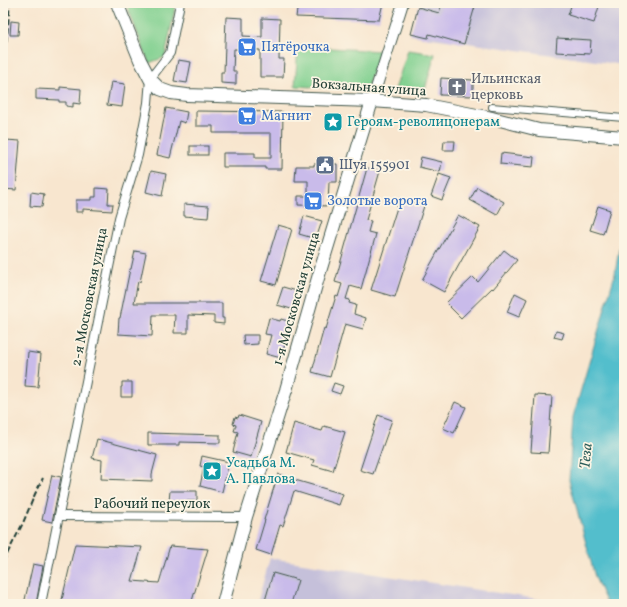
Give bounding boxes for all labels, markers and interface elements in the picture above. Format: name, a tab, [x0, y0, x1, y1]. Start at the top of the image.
supermarket icon: Пятёрочка	[236, 36, 258, 58]
place label: Пятёрочка	[261, 38, 330, 57]
place label: Ильинская церковь	[471, 70, 541, 105]
street label: Вокзальная улица	[311, 75, 427, 101]
church icon: Ильинская церковь	[446, 76, 468, 98]
supermarket icon: Магнит	[236, 105, 258, 127]
place label: Магнит	[261, 107, 311, 126]
place icon: Героям-револицонерам	[322, 111, 344, 133]
place label: Героям-револицонерам	[347, 113, 500, 132]
public building icon: Шуя 155901	[314, 154, 336, 176]
place label: Шуя 155901	[339, 156, 410, 175]
supermarket icon: Золотые ворота	[302, 190, 324, 212]
place label: Золотые ворота	[327, 192, 428, 211]
street label: 2-я Московская улица	[67, 226, 113, 368]
street label: 1-я Московская улица	[269, 230, 325, 368]
water label: Теза	[575, 442, 599, 470]
place label: Усадьба М. А. Павлова	[226, 454, 296, 489]
place icon: Усадьба М. А. Павлова	[201, 460, 223, 482]
street label: Рабочий переулок	[94, 495, 211, 514]

